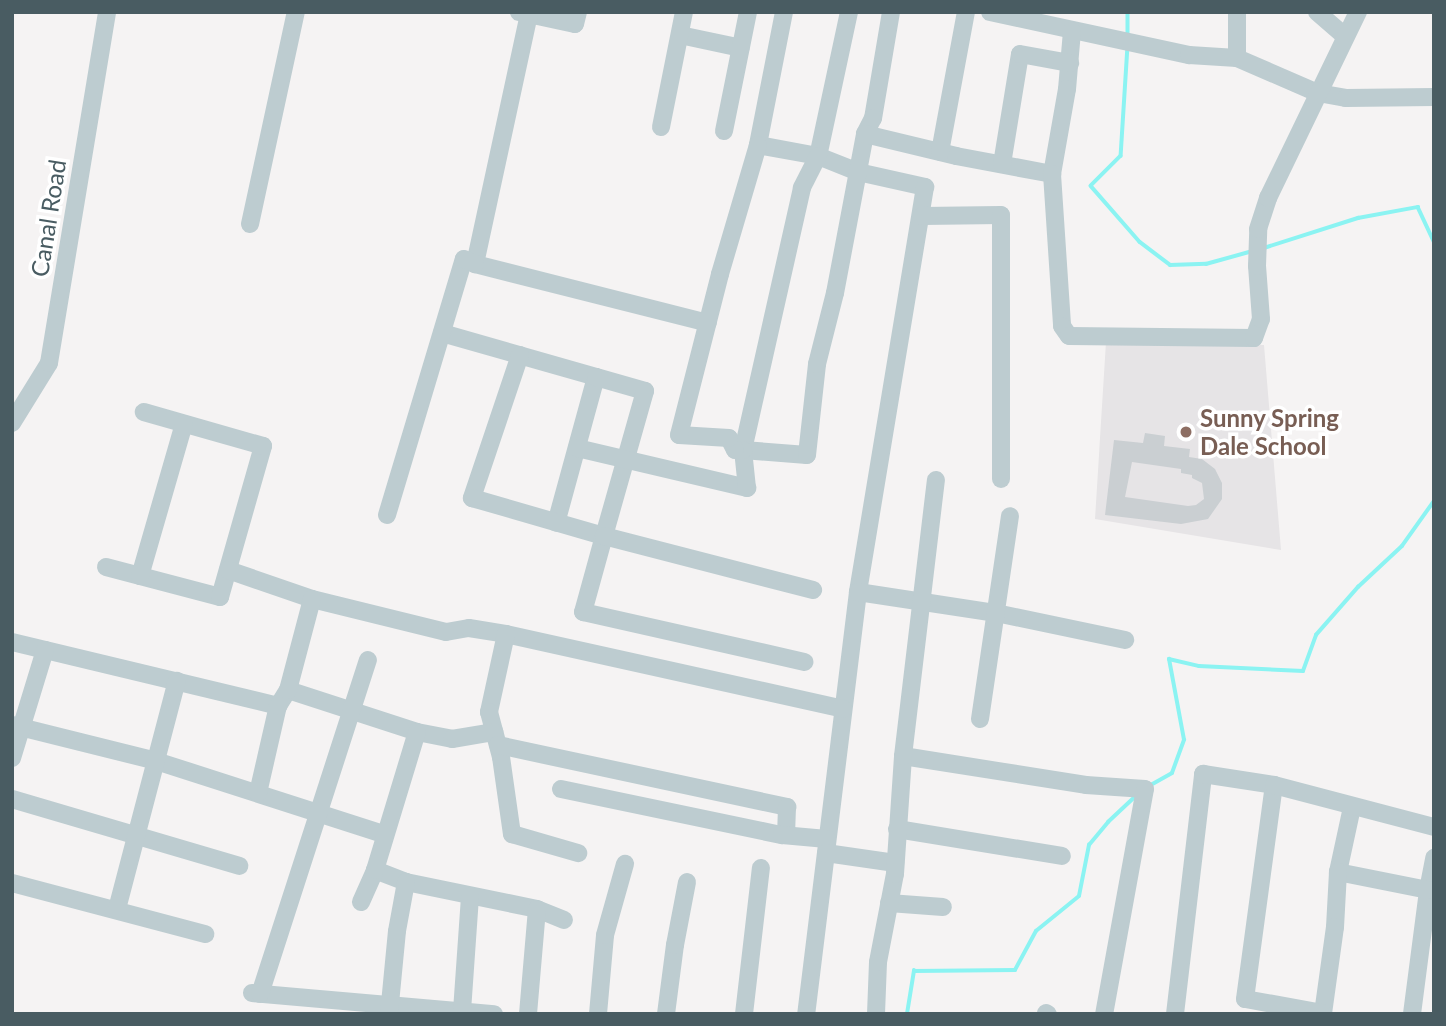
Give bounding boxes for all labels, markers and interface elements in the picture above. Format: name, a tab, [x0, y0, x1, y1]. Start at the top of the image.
street label: Canal Road	[25, 157, 71, 279]
place label: Sunny Spring Dale School	[1200, 404, 1340, 460]
marker: Sunny Spring Dale School	[1178, 424, 1194, 440]

